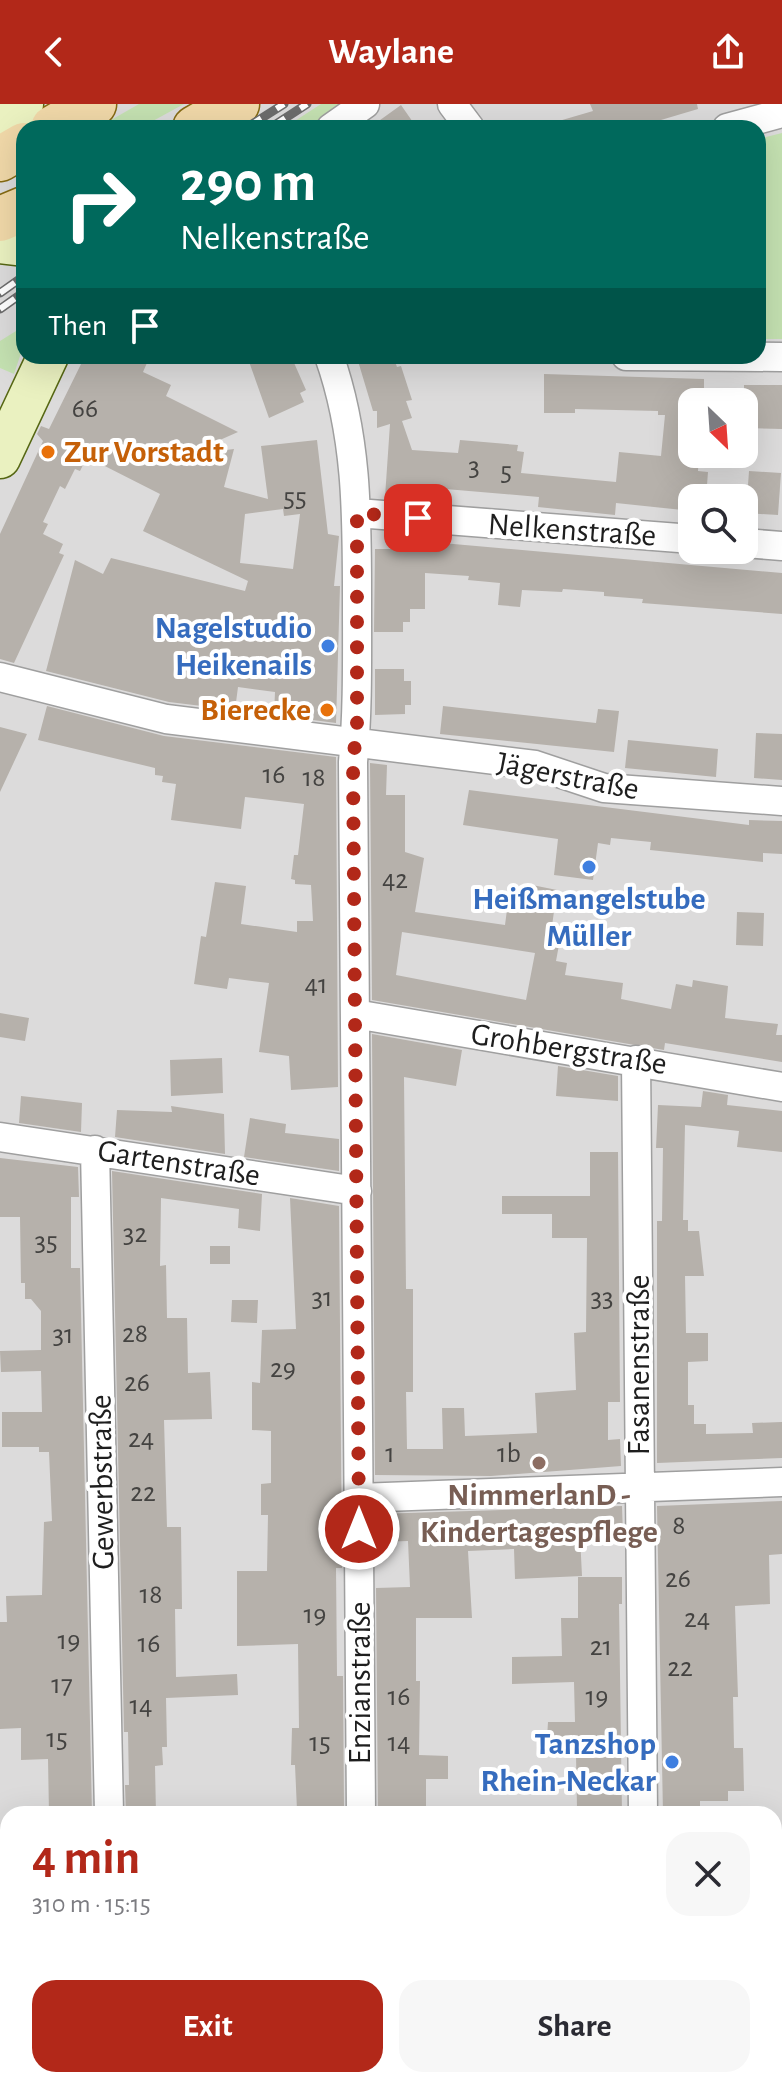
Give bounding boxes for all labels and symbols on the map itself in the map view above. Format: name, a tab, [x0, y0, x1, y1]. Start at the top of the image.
north arrow	[678, 388, 758, 468]
house number: 66	[72, 395, 98, 423]
place label: Zur Vorstadt	[64, 436, 224, 468]
marker: Zur Vorstadt	[39, 443, 57, 461]
house number: 3	[468, 453, 480, 481]
house number: 5	[500, 458, 512, 486]
house number: 55	[283, 484, 307, 512]
pin	[384, 484, 452, 552]
street label: Nelkenstraße	[487, 508, 657, 552]
place label: Nagelstudio Heikenails	[155, 612, 312, 681]
marker: Nagelstudio Heikenails	[319, 637, 337, 655]
place label: Bierecke	[200, 694, 311, 726]
marker: Bierecke	[318, 701, 336, 719]
street label: Jägerstraße	[494, 747, 642, 805]
house number: 16	[263, 761, 285, 789]
house number: 18	[303, 764, 325, 792]
marker: Heißmangelstube Müller	[580, 858, 598, 876]
house number: 42	[382, 866, 408, 894]
place label: Heißmangelstube Müller	[472, 883, 706, 952]
house number: 41	[304, 971, 328, 999]
street label: Grohbergstraße	[469, 1018, 669, 1080]
street label: Gartenstraße	[95, 1134, 263, 1192]
house number: 32	[123, 1220, 147, 1248]
house number: 35	[34, 1228, 58, 1256]
street label: Fasanenstraße	[623, 1274, 655, 1456]
house number: 31	[311, 1284, 333, 1312]
house number: 33	[590, 1284, 614, 1312]
house number: 28	[122, 1320, 148, 1348]
house number: 31	[52, 1321, 74, 1349]
house number: 29	[270, 1355, 296, 1383]
house number: 26	[124, 1369, 150, 1397]
street label: Gewerbstraße	[84, 1394, 120, 1570]
house number: 24	[128, 1425, 154, 1453]
house number: 1	[385, 1440, 395, 1468]
house number: 1b	[497, 1440, 521, 1468]
marker: NimmerlanD - Kindertagespflege	[530, 1454, 548, 1472]
house number: 22	[130, 1479, 156, 1507]
place label: NimmerlanD - Kindertagespflege	[420, 1479, 658, 1548]
position arrow	[317, 1487, 401, 1571]
house number: 8	[672, 1512, 686, 1540]
house number: 26	[665, 1565, 691, 1593]
house number: 18	[140, 1581, 162, 1609]
house number: 19	[304, 1601, 326, 1629]
street label: Enzianstraße	[344, 1602, 376, 1764]
house number: 24	[684, 1605, 710, 1633]
house number: 19	[58, 1627, 80, 1655]
house number: 16	[138, 1630, 160, 1658]
house number: 21	[590, 1633, 612, 1661]
house number: 22	[667, 1654, 693, 1682]
house number: 17	[51, 1671, 73, 1699]
house number: 16	[388, 1683, 410, 1711]
house number: 19	[586, 1683, 608, 1711]
house number: 14	[129, 1692, 153, 1720]
house number: 15	[46, 1725, 68, 1753]
place label: Tanzshop Rhein-Neckar	[481, 1728, 656, 1797]
house number: 15	[309, 1729, 331, 1757]
house number: 14	[387, 1729, 411, 1757]
marker: Tanzshop Rhein-Neckar	[663, 1753, 681, 1771]

